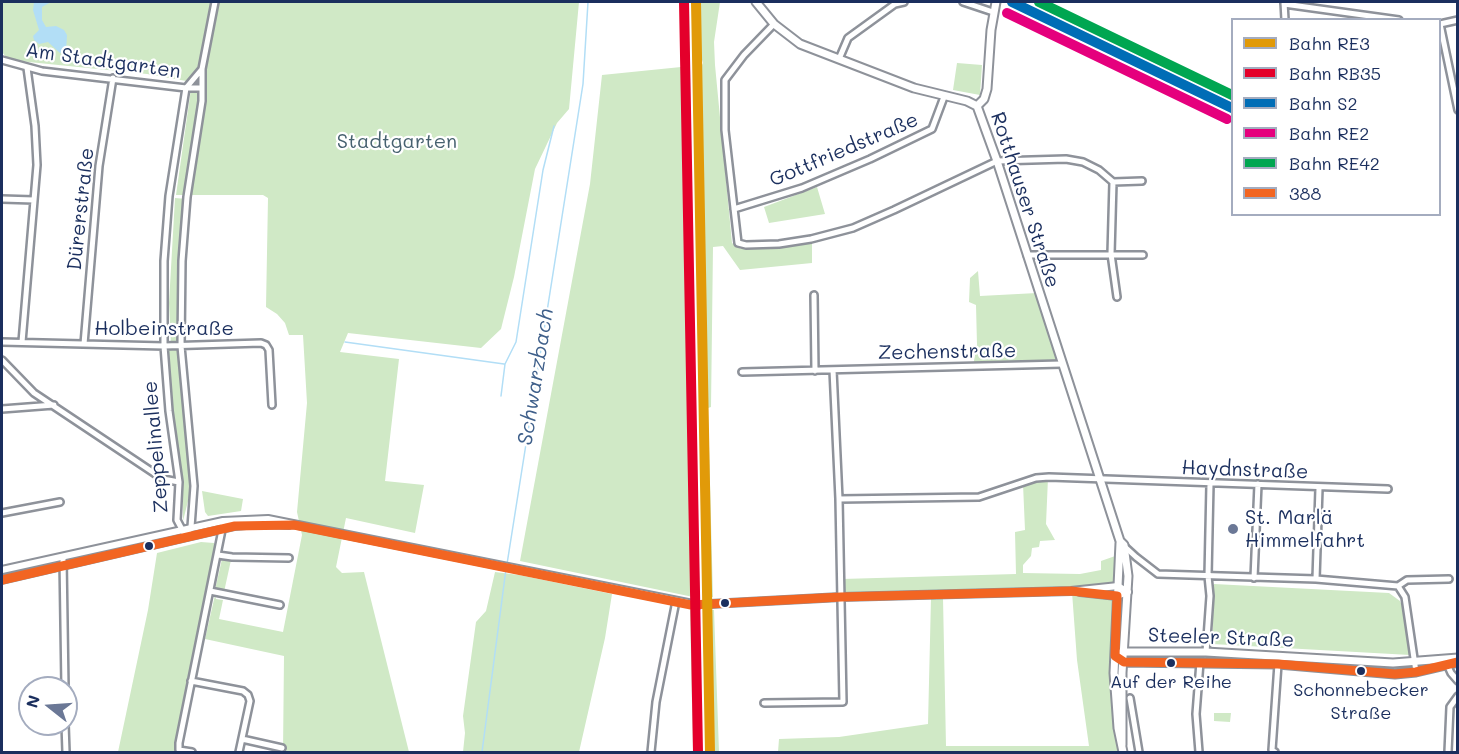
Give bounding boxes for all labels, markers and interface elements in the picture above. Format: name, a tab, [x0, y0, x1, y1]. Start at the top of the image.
legend	[1231, 18, 1441, 216]
text: Bahn RE3	[1289, 31, 1370, 55]
street label: Am Stadtgarten	[24, 38, 182, 84]
text: Bahn RB35	[1289, 61, 1381, 85]
text: Bahn S2	[1289, 91, 1357, 115]
street label: Gottfriedstraße	[766, 108, 922, 192]
street label: Rotthauser Straße	[985, 109, 1065, 291]
text: Bahn RE2	[1289, 121, 1369, 145]
park label: Stadtgarten	[337, 130, 457, 154]
street label: Dürerstraße	[63, 146, 99, 272]
text: Bahn RE42	[1289, 151, 1380, 175]
text: 388	[1289, 181, 1321, 205]
water label: Schwarzbach	[513, 307, 559, 447]
street label: Holbeinstraße	[94, 317, 234, 341]
street label: Zechenstraße	[878, 339, 1016, 365]
street label: Zeppelinallee	[138, 380, 174, 514]
street label: Haydnstraße	[1181, 456, 1309, 484]
place label: St. Marlä Himmelfahrt	[1245, 506, 1365, 553]
marker: St. Marlä Himmelfahrt	[1226, 522, 1240, 536]
unlabelled marker	[143, 540, 155, 552]
unlabelled marker	[719, 597, 731, 609]
street label: Steeler Straße	[1147, 623, 1295, 653]
marker: Auf der Reihe	[1165, 657, 1177, 669]
marker: Schonnebecker Straße	[1355, 665, 1367, 677]
place label: Auf der Reihe	[1110, 671, 1232, 693]
north arrow	[18, 676, 78, 736]
place label: Schonnebecker Straße	[1293, 679, 1429, 722]
text: N	[20, 692, 44, 710]

